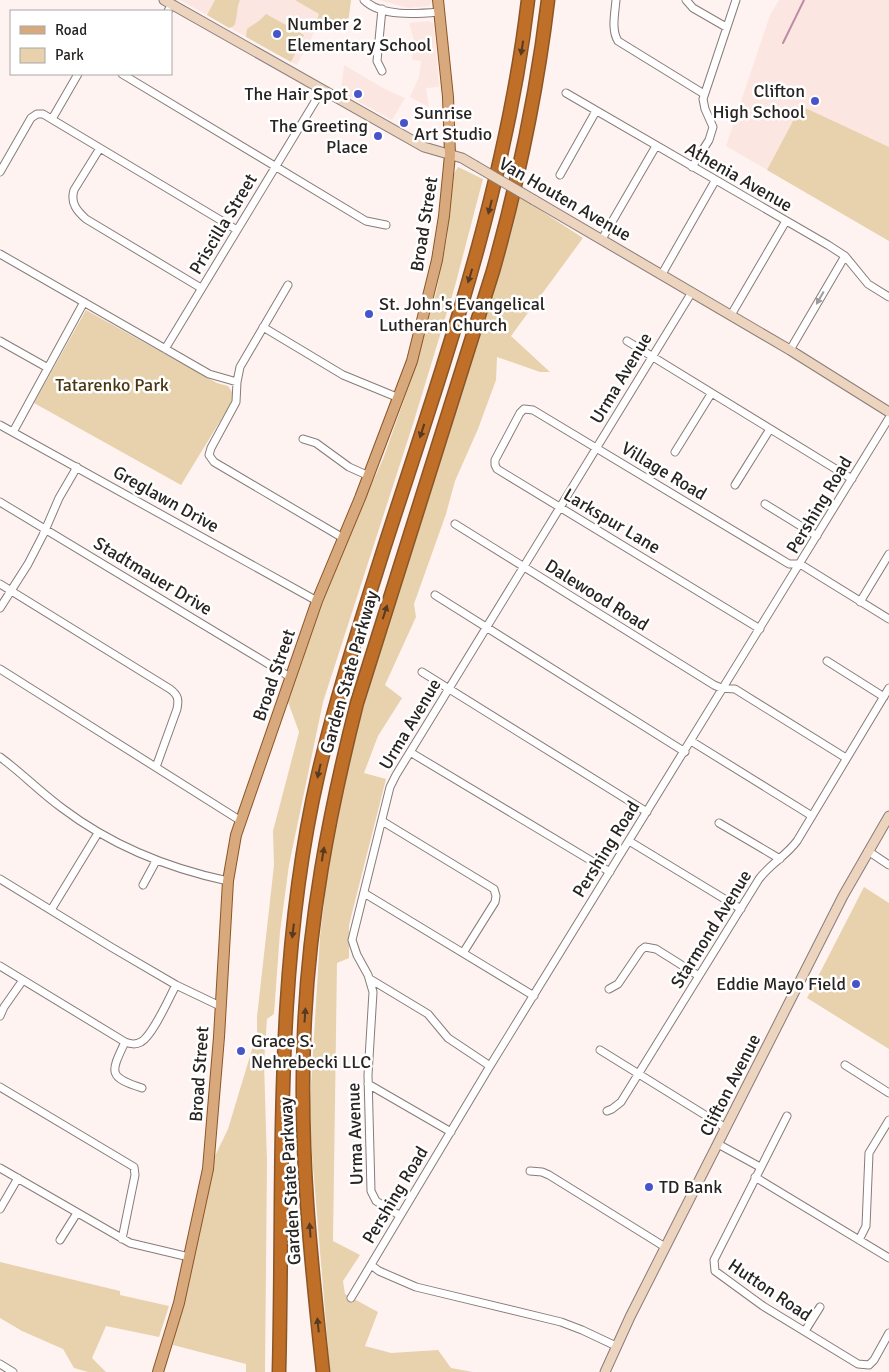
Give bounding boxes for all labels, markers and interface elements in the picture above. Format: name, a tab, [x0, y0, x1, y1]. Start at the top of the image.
legend	[10, 10, 172, 75]
place label: Number 2 Elementary School	[287, 13, 432, 56]
text: Road	[55, 21, 87, 39]
marker: Number 2 Elementary School	[271, 28, 283, 40]
one-way arrow	[517, 41, 525, 57]
text: Park	[55, 46, 84, 64]
place label: Clifton High School	[712, 80, 805, 123]
place label: The Hair Spot	[245, 83, 348, 105]
marker: The Hair Spot	[352, 88, 364, 100]
marker: Clifton High School	[809, 95, 821, 107]
place label: Sunrise Art Studio	[414, 102, 492, 145]
place label: The Greeting Place	[270, 115, 368, 158]
marker: Sunrise Art Studio	[398, 117, 410, 129]
marker: The Greeting Place	[372, 130, 384, 142]
street label: Athenia Avenue	[682, 138, 796, 216]
street label: Van Houten Avenue	[495, 152, 635, 246]
street label: Priscilla Street	[184, 170, 262, 278]
street label: Broad Street	[406, 175, 442, 273]
one-way arrow	[485, 199, 493, 214]
one-way arrow	[466, 269, 474, 284]
one-way arrow	[816, 291, 825, 305]
place label: St. John's Evangelical Lutheran Church	[379, 293, 545, 336]
marker: St. John's Evangelical Lutheran Church	[363, 308, 375, 320]
street label: Urma Avenue	[585, 328, 657, 428]
park label: Tatarenko Park	[55, 374, 169, 396]
one-way arrow	[418, 424, 425, 439]
street label: Village Road	[617, 437, 711, 505]
street label: Pershing Road	[781, 452, 857, 558]
street label: Greglawn Drive	[109, 461, 223, 537]
street label: Larkspur Lane	[560, 483, 664, 559]
street label: Stadtmauer Drive	[90, 532, 216, 620]
street label: Dalewood Road	[541, 554, 653, 636]
street label: Garden State Parkway	[315, 587, 383, 756]
one-way arrow	[381, 604, 389, 619]
street label: Broad Street	[248, 626, 300, 724]
street label: Urma Avenue	[374, 674, 446, 774]
one-way arrow	[315, 763, 323, 778]
street label: Pershing Road	[568, 797, 644, 901]
one-way arrow	[320, 845, 328, 861]
street label: Starmond Avenue	[666, 866, 756, 992]
one-way arrow	[289, 924, 297, 940]
place label: Eddie Mayo Field	[716, 973, 846, 995]
marker: Eddie Mayo Field	[850, 978, 862, 990]
one-way arrow	[302, 1007, 310, 1023]
street label: Broad Street	[185, 1025, 213, 1123]
place label: Grace S. Nehrebecki LLC	[251, 1030, 371, 1073]
street label: Clifton Avenue	[695, 1030, 765, 1140]
marker: Grace S. Nehrebecki LLC	[235, 1045, 247, 1057]
street label: Urma Avenue	[342, 1082, 368, 1186]
street label: Garden State Parkway	[275, 1096, 305, 1266]
street label: Pershing Road	[357, 1142, 433, 1248]
place label: TD Bank	[659, 1176, 722, 1198]
marker: TD Bank	[643, 1181, 655, 1193]
one-way arrow	[305, 1222, 313, 1238]
street label: Hutton Road	[724, 1254, 816, 1326]
one-way arrow	[314, 1317, 322, 1333]

